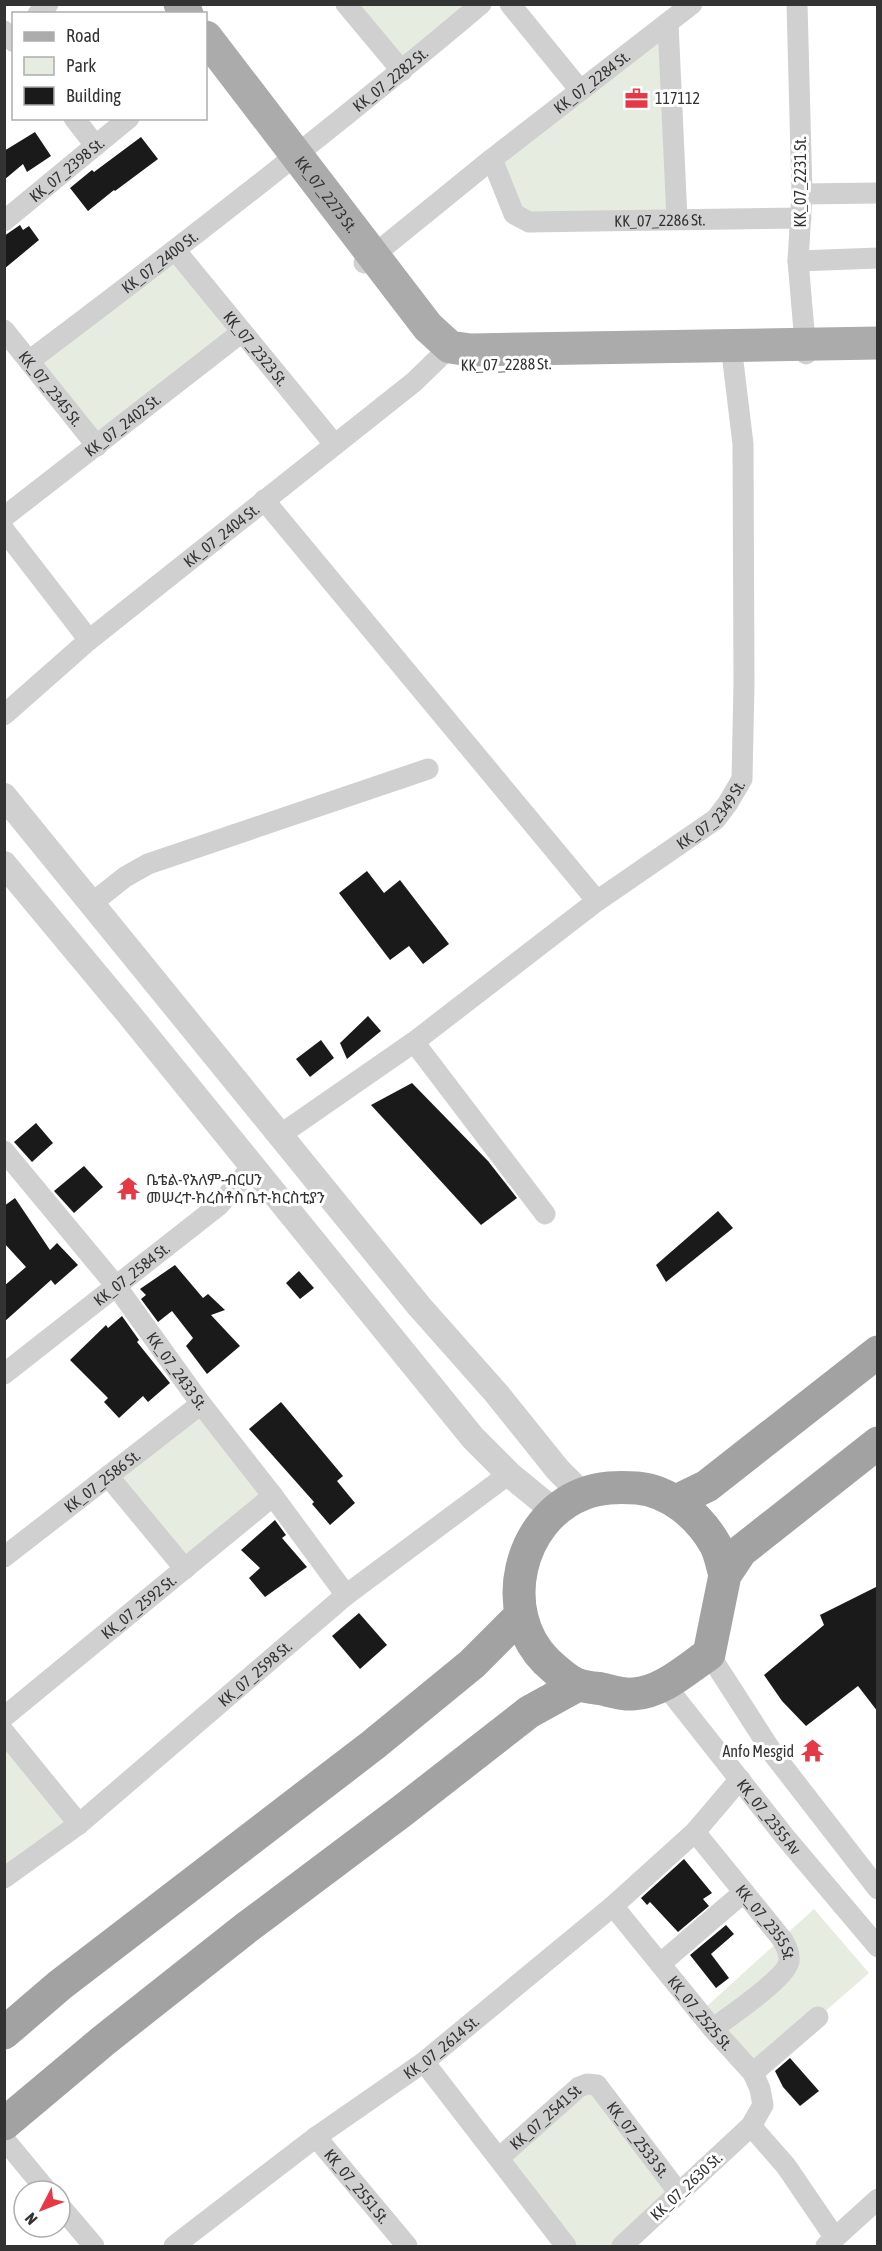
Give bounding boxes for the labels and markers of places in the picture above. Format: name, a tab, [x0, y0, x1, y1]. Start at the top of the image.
office icon: 117112	[624, 85, 650, 111]
place label: 117112	[655, 89, 700, 107]
place label: ቤቴል-የአለም-ብርሀን መሠረተ-ክረስቶስ ቤተ-ክርስቲያን	[146, 1170, 325, 1206]
temple icon: ቤቴል-የአለም-ብርሀን መሠረተ-ክረስቶስ ቤተ-ክርስቲያን	[115, 1175, 141, 1201]
temple icon: Anfo Mesgid	[799, 1738, 825, 1764]
place label: Anfo Mesgid	[722, 1742, 794, 1761]

